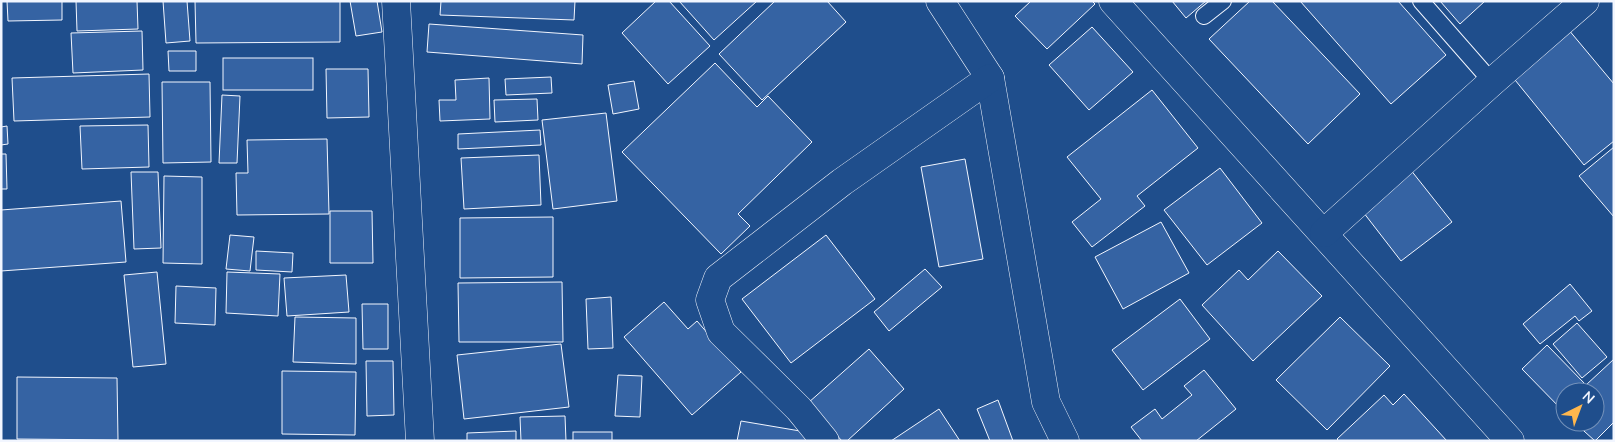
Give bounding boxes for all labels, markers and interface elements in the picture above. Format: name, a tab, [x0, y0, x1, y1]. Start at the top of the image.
north arrow	[1555, 382, 1605, 432]
text: N	[1578, 387, 1599, 408]

